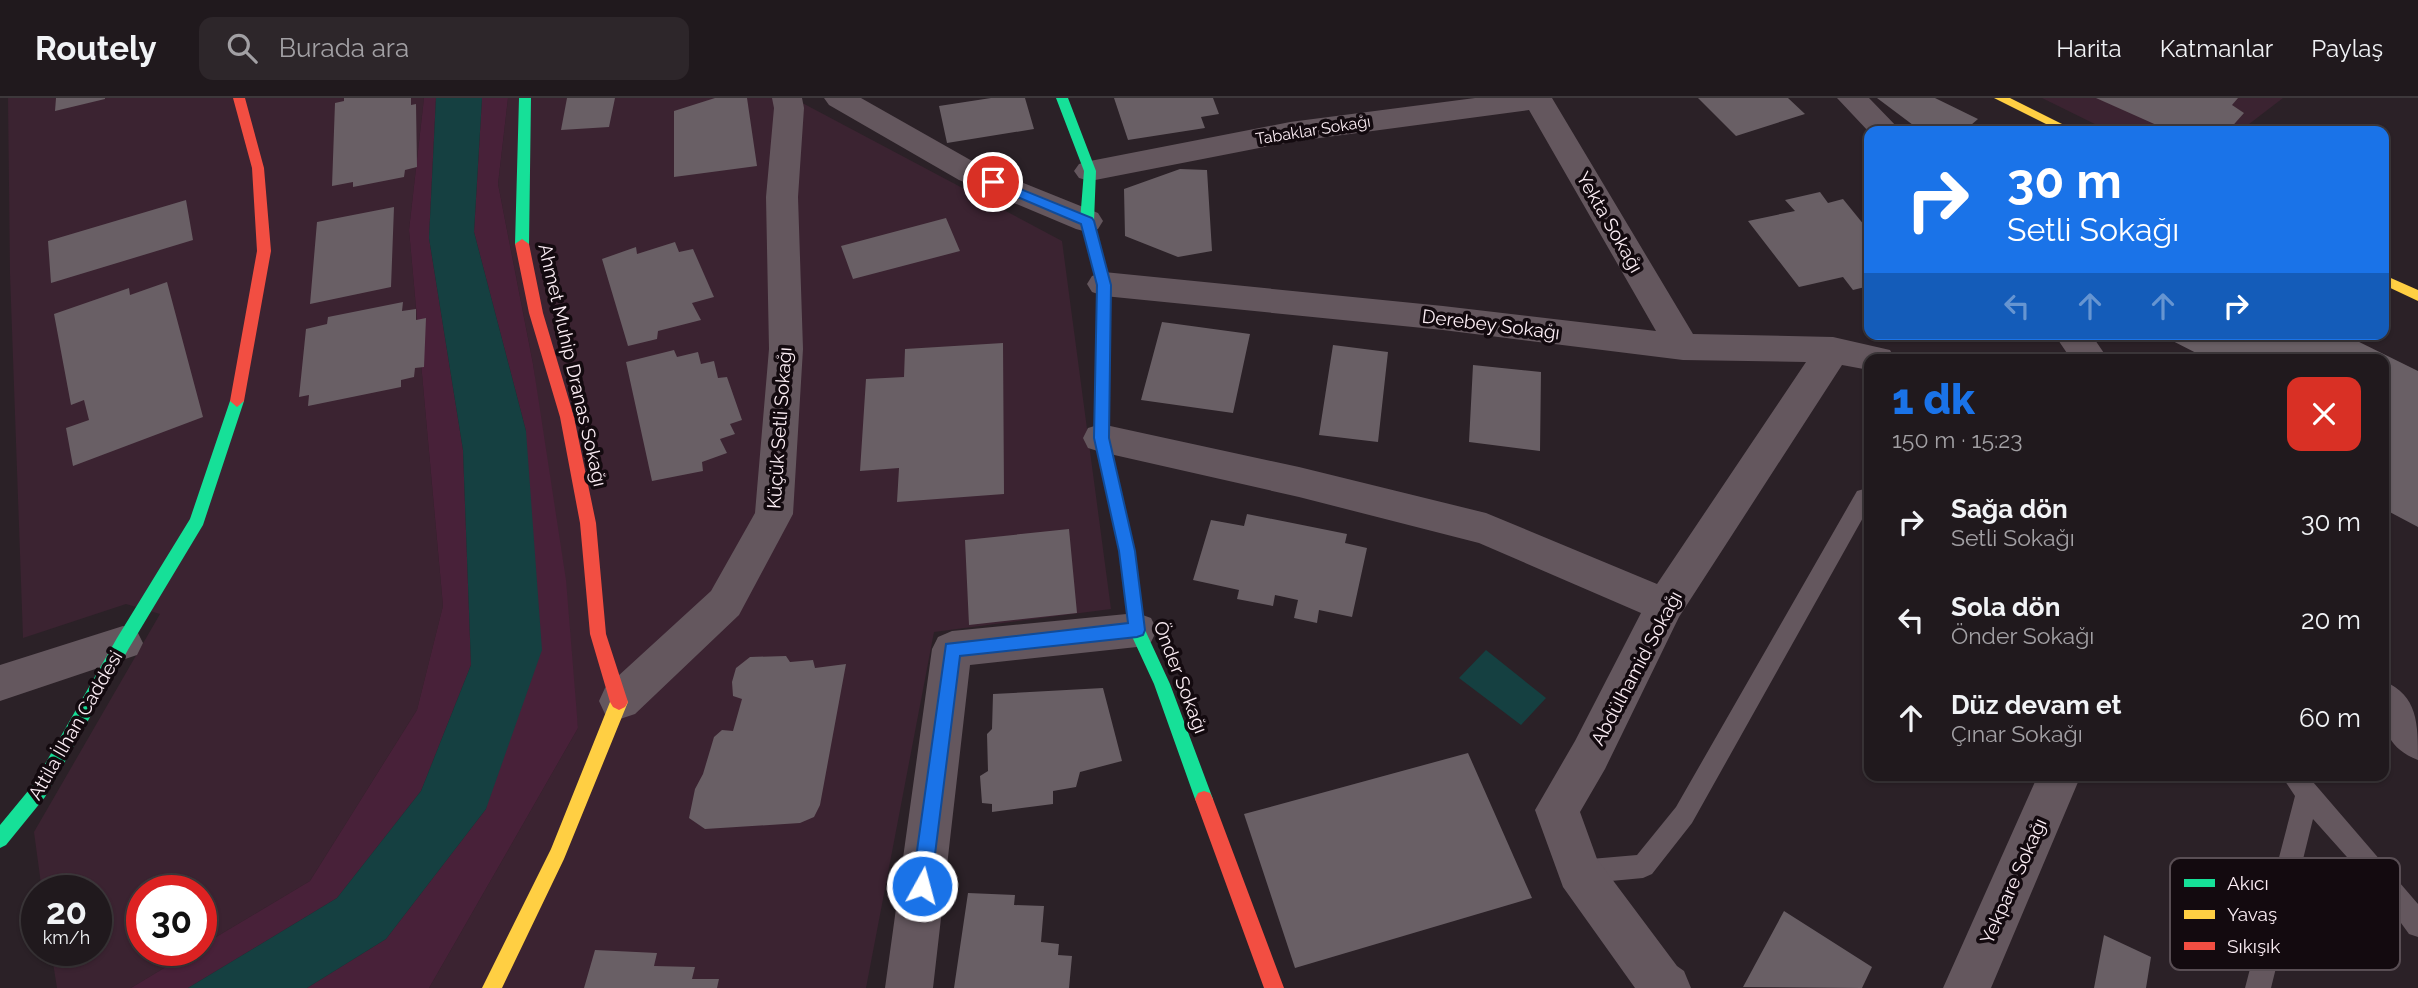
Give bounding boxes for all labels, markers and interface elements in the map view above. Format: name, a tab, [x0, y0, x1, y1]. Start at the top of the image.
search box	[199, 17, 689, 80]
text: Routely	[35, 29, 157, 68]
icon: search	[223, 29, 261, 67]
text: Burada ara	[279, 33, 409, 63]
text: Harita	[2056, 34, 2122, 63]
text: Katmanlar	[2160, 34, 2273, 63]
text: Paylaş	[2311, 34, 2383, 63]
street label: Tabaklar Sokağı	[1254, 112, 1372, 148]
pin	[963, 152, 1023, 212]
text: 30 m	[2007, 152, 2122, 209]
icon: right	[1892, 154, 1983, 245]
icon: arrive	[974, 163, 1012, 201]
street label: Yekta Sokağı	[1572, 168, 1648, 276]
text: Setli Sokağı	[2007, 211, 2179, 248]
street label: Ahmet Muhip Dranas Sokağı	[534, 241, 612, 489]
icon: left	[1998, 287, 2036, 325]
icon: ahead	[2071, 287, 2109, 325]
icon: ahead	[2144, 287, 2182, 325]
icon: right	[2217, 287, 2255, 325]
street label: Derebey Sokağı	[1421, 305, 1561, 343]
street label: Küçük Setli Sokağı	[762, 346, 796, 510]
text: 1 dk	[1892, 375, 1975, 424]
button: close	[2287, 377, 2361, 451]
text: 150 m · 15:23	[1892, 426, 2023, 453]
text: Sağa dön	[1951, 494, 2068, 524]
icon: right	[1892, 503, 1930, 541]
text: 30 m	[2301, 507, 2361, 537]
text: Setli Sokağı	[1951, 524, 2075, 551]
street label: Abdülhamid Sokağı	[1586, 587, 1686, 749]
text: Sola dön	[1951, 592, 2060, 622]
icon: left	[1892, 601, 1930, 639]
text: 20 m	[2301, 605, 2361, 635]
street label: Önder Sokağı	[1150, 618, 1212, 736]
text: Önder Sokağı	[1951, 622, 2094, 649]
street label: Attila İlhan Caddesi	[23, 647, 127, 803]
text: Düz devam et	[1951, 690, 2121, 720]
icon: ahead	[1892, 699, 1930, 737]
text: 60 m	[2299, 703, 2361, 733]
text: Çınar Sokağı	[1951, 720, 2083, 747]
street label: Yekpare Sokağı	[1975, 815, 2051, 947]
position arrow	[885, 849, 959, 923]
legend	[2170, 858, 2400, 970]
text: Akıcı	[2227, 872, 2269, 894]
speed limit sign: 30	[126, 875, 217, 966]
text: 20	[46, 891, 87, 932]
text: Yavaş	[2227, 903, 2277, 925]
text: km/h	[43, 927, 90, 948]
text: Sıkışık	[2227, 935, 2280, 957]

